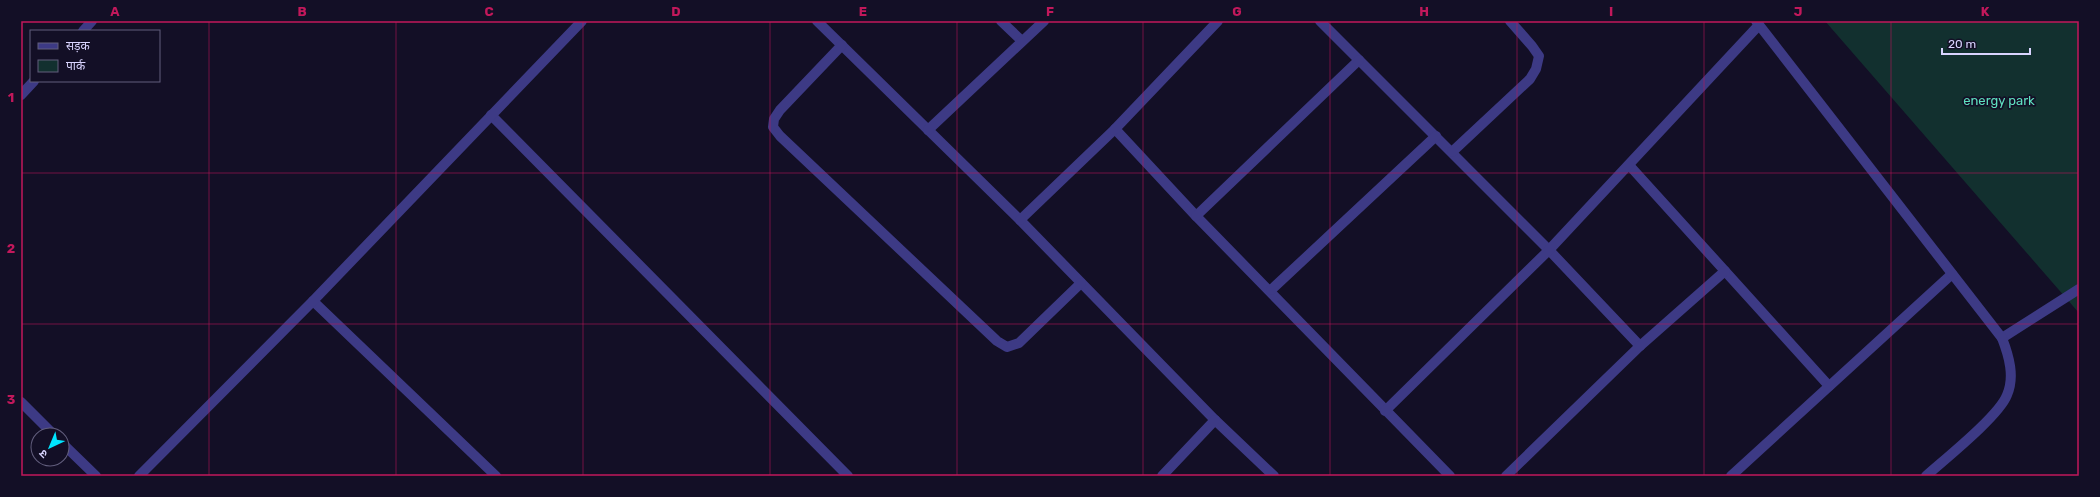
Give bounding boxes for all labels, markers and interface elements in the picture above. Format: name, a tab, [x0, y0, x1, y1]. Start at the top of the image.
text: A	[110, 4, 120, 19]
text: B	[297, 4, 307, 19]
text: C	[484, 4, 494, 19]
text: D	[671, 4, 681, 19]
text: E	[859, 4, 867, 19]
text: F	[1046, 4, 1054, 19]
text: G	[1232, 4, 1242, 19]
text: H	[1419, 4, 1429, 19]
text: I	[1609, 4, 1613, 19]
text: J	[1794, 4, 1802, 19]
text: K	[1981, 4, 1990, 19]
legend	[30, 30, 160, 82]
scale bar	[1942, 30, 2030, 56]
text: 20 m	[1948, 37, 1976, 51]
text: सड़क	[66, 39, 91, 53]
text: पार्क	[66, 59, 86, 73]
text: 1	[8, 90, 14, 105]
park label: energy park	[1963, 93, 2035, 109]
text: 2	[7, 241, 15, 256]
text: 3	[7, 392, 16, 407]
north arrow	[30, 427, 70, 467]
text: उ	[36, 447, 50, 461]

